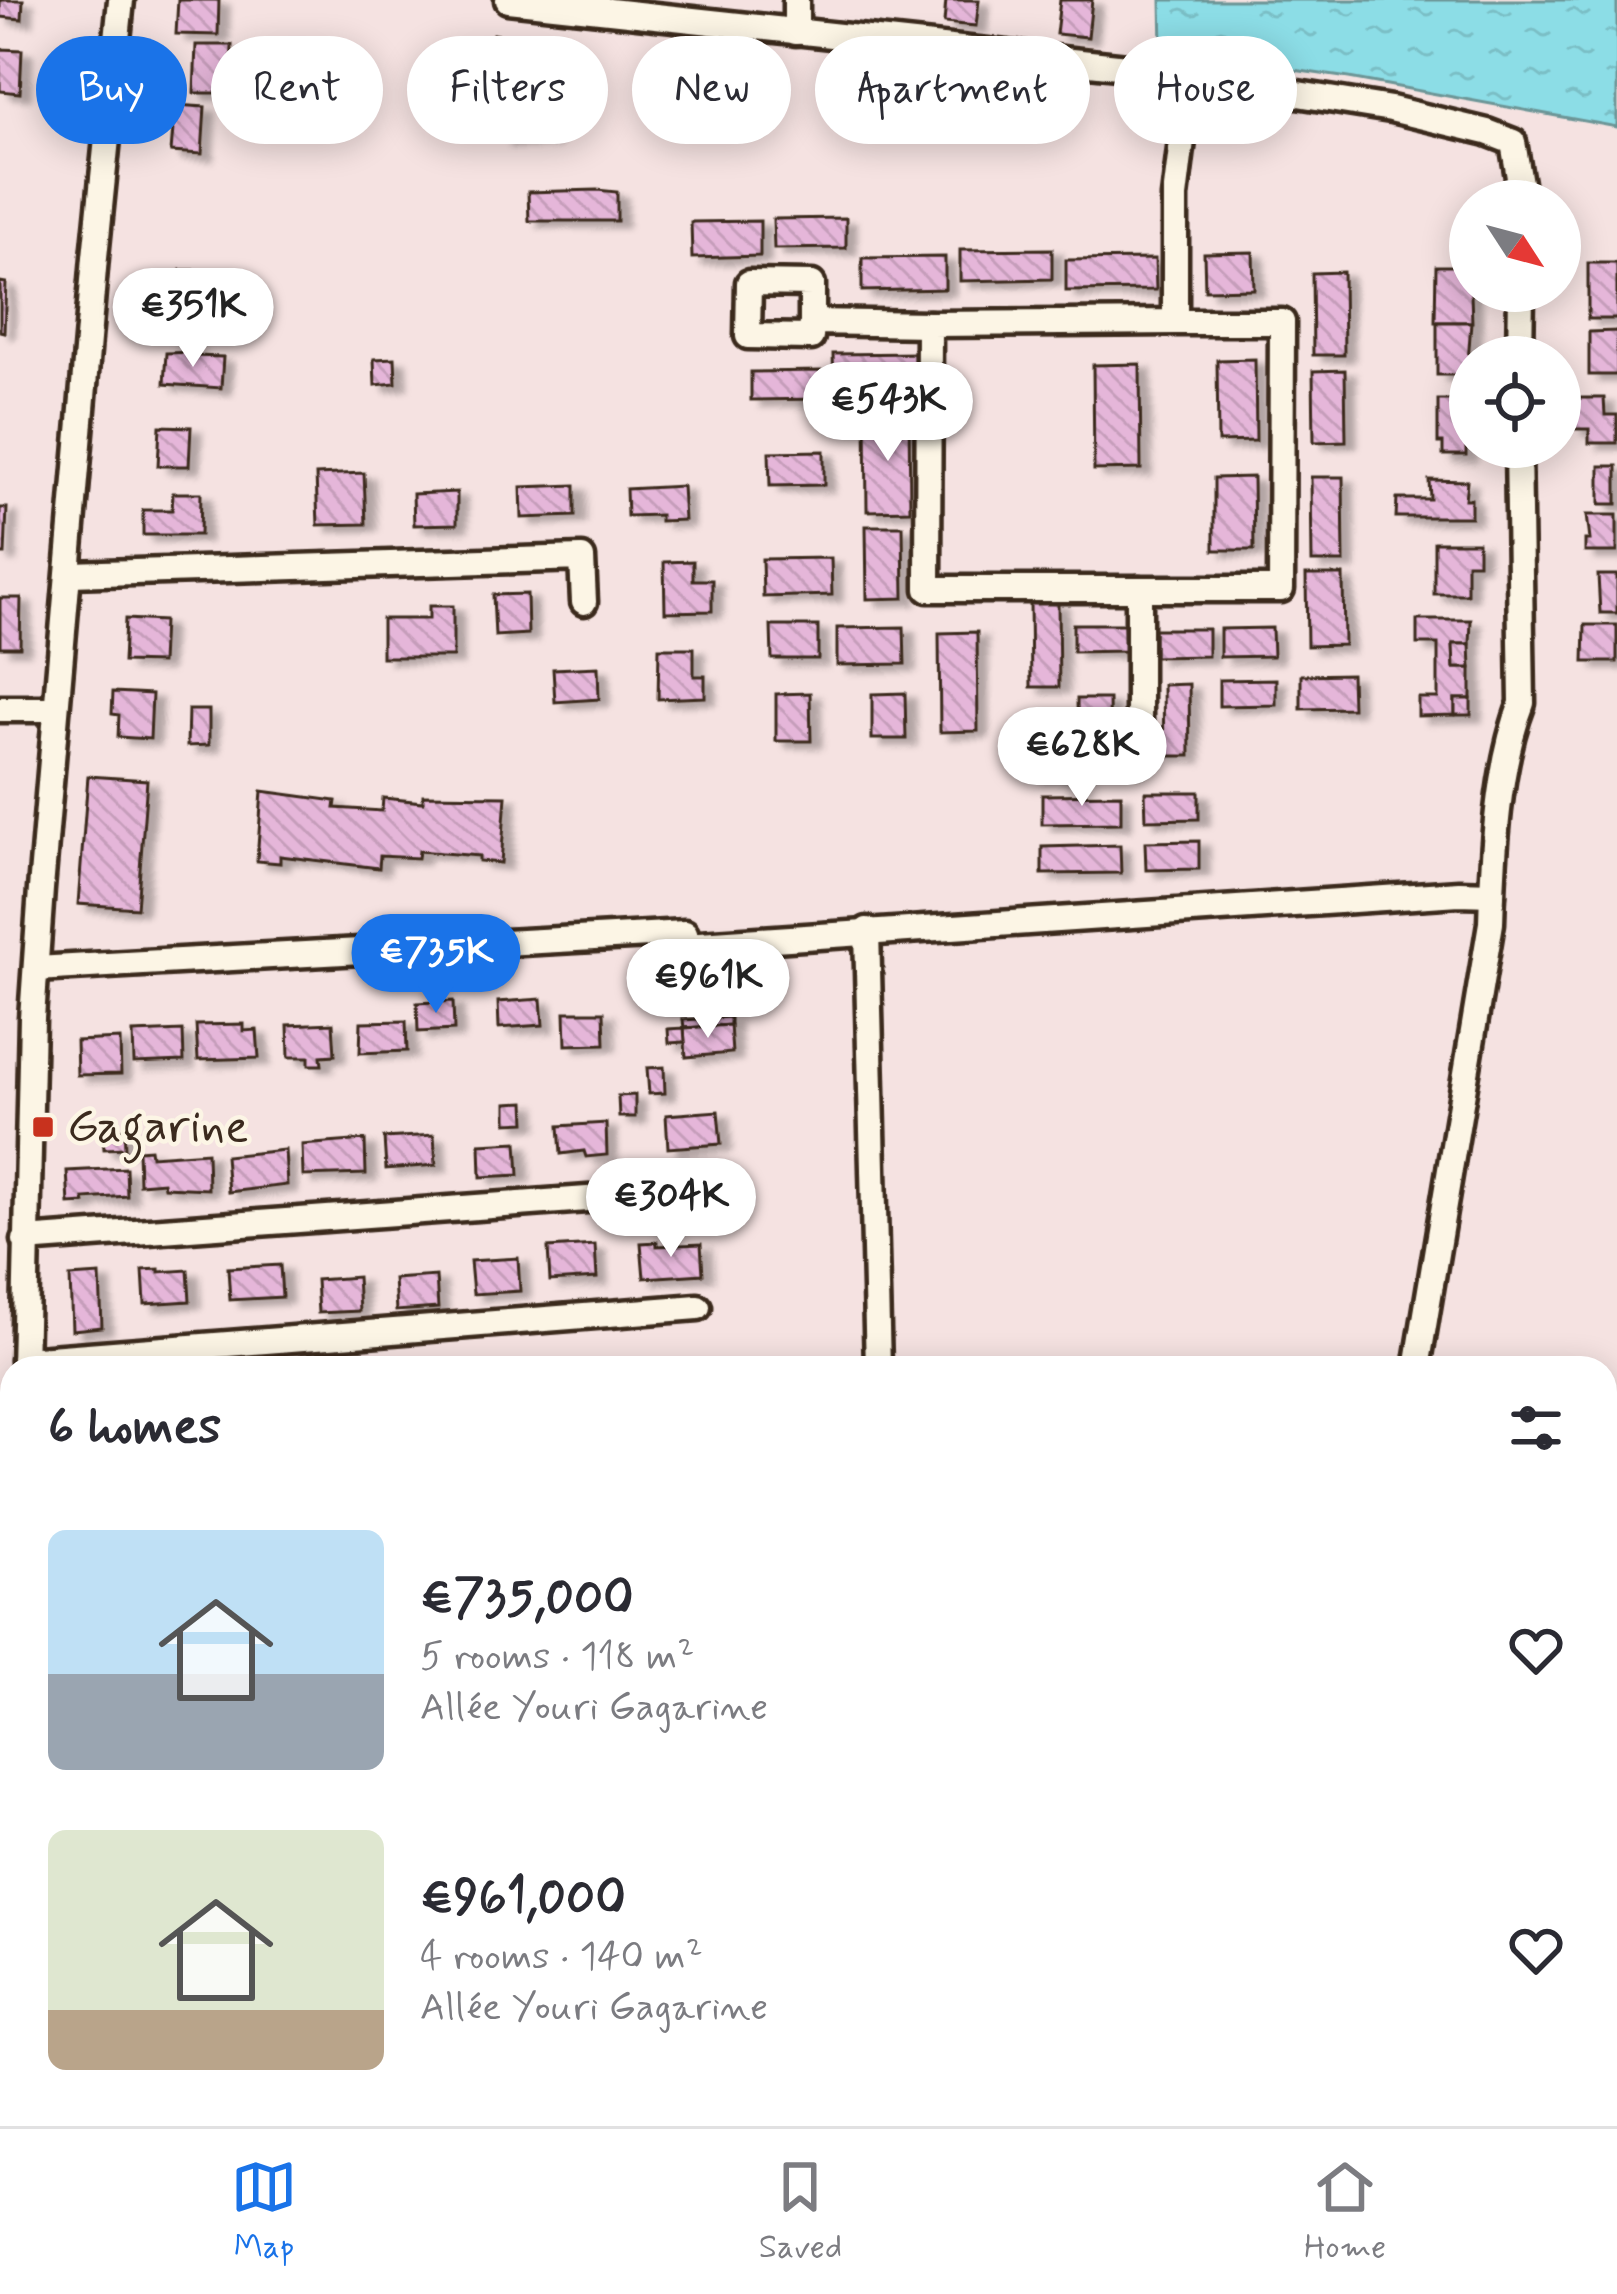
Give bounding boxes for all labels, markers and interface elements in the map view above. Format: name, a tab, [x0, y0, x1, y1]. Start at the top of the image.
chip: Buy	[36, 36, 187, 144]
chip: Rent	[211, 36, 383, 144]
chip: Filters	[407, 36, 608, 144]
chip: New	[632, 36, 791, 144]
chip: Apartment	[815, 36, 1090, 144]
chip: House	[1114, 36, 1297, 144]
north arrow	[1449, 180, 1581, 312]
map controls	[1449, 180, 1581, 468]
pin: €351K	[109, 268, 277, 370]
text: €351K	[140, 281, 246, 332]
button: locate	[1449, 336, 1581, 468]
pin: €543K	[804, 362, 972, 464]
text: €543K	[830, 375, 946, 426]
pin: €628K	[998, 707, 1166, 809]
text: €628K	[1025, 720, 1139, 771]
pin: €735K	[352, 914, 520, 1016]
text: €735K	[379, 927, 493, 978]
pin: €961K	[624, 939, 792, 1041]
text: €961K	[653, 952, 763, 1003]
place label: Gagarine	[67, 1096, 249, 1164]
marker: Gagarine	[30, 1114, 56, 1140]
pin: €304K	[587, 1158, 755, 1260]
text: €304K	[613, 1171, 729, 1222]
text: 6 homes	[48, 1395, 221, 1461]
icon: filters	[1503, 1395, 1569, 1461]
text: €735,000	[420, 1566, 634, 1632]
icon: home	[144, 1578, 288, 1722]
icon: heart	[1503, 1617, 1569, 1683]
text: 5 rooms · 118 m²	[420, 1632, 694, 1683]
text: Allée Youri Gagarine	[420, 1683, 768, 1734]
text: €961,000	[420, 1866, 626, 1932]
icon: home	[144, 1878, 288, 2022]
icon: heart	[1503, 1917, 1569, 1983]
text: 4 rooms · 140 m²	[420, 1932, 703, 1983]
text: Allée Youri Gagarine	[420, 1983, 768, 2034]
tab: Map	[231, 2154, 297, 2270]
tab: Saved	[759, 2154, 842, 2270]
tab: Home	[1304, 2154, 1386, 2270]

